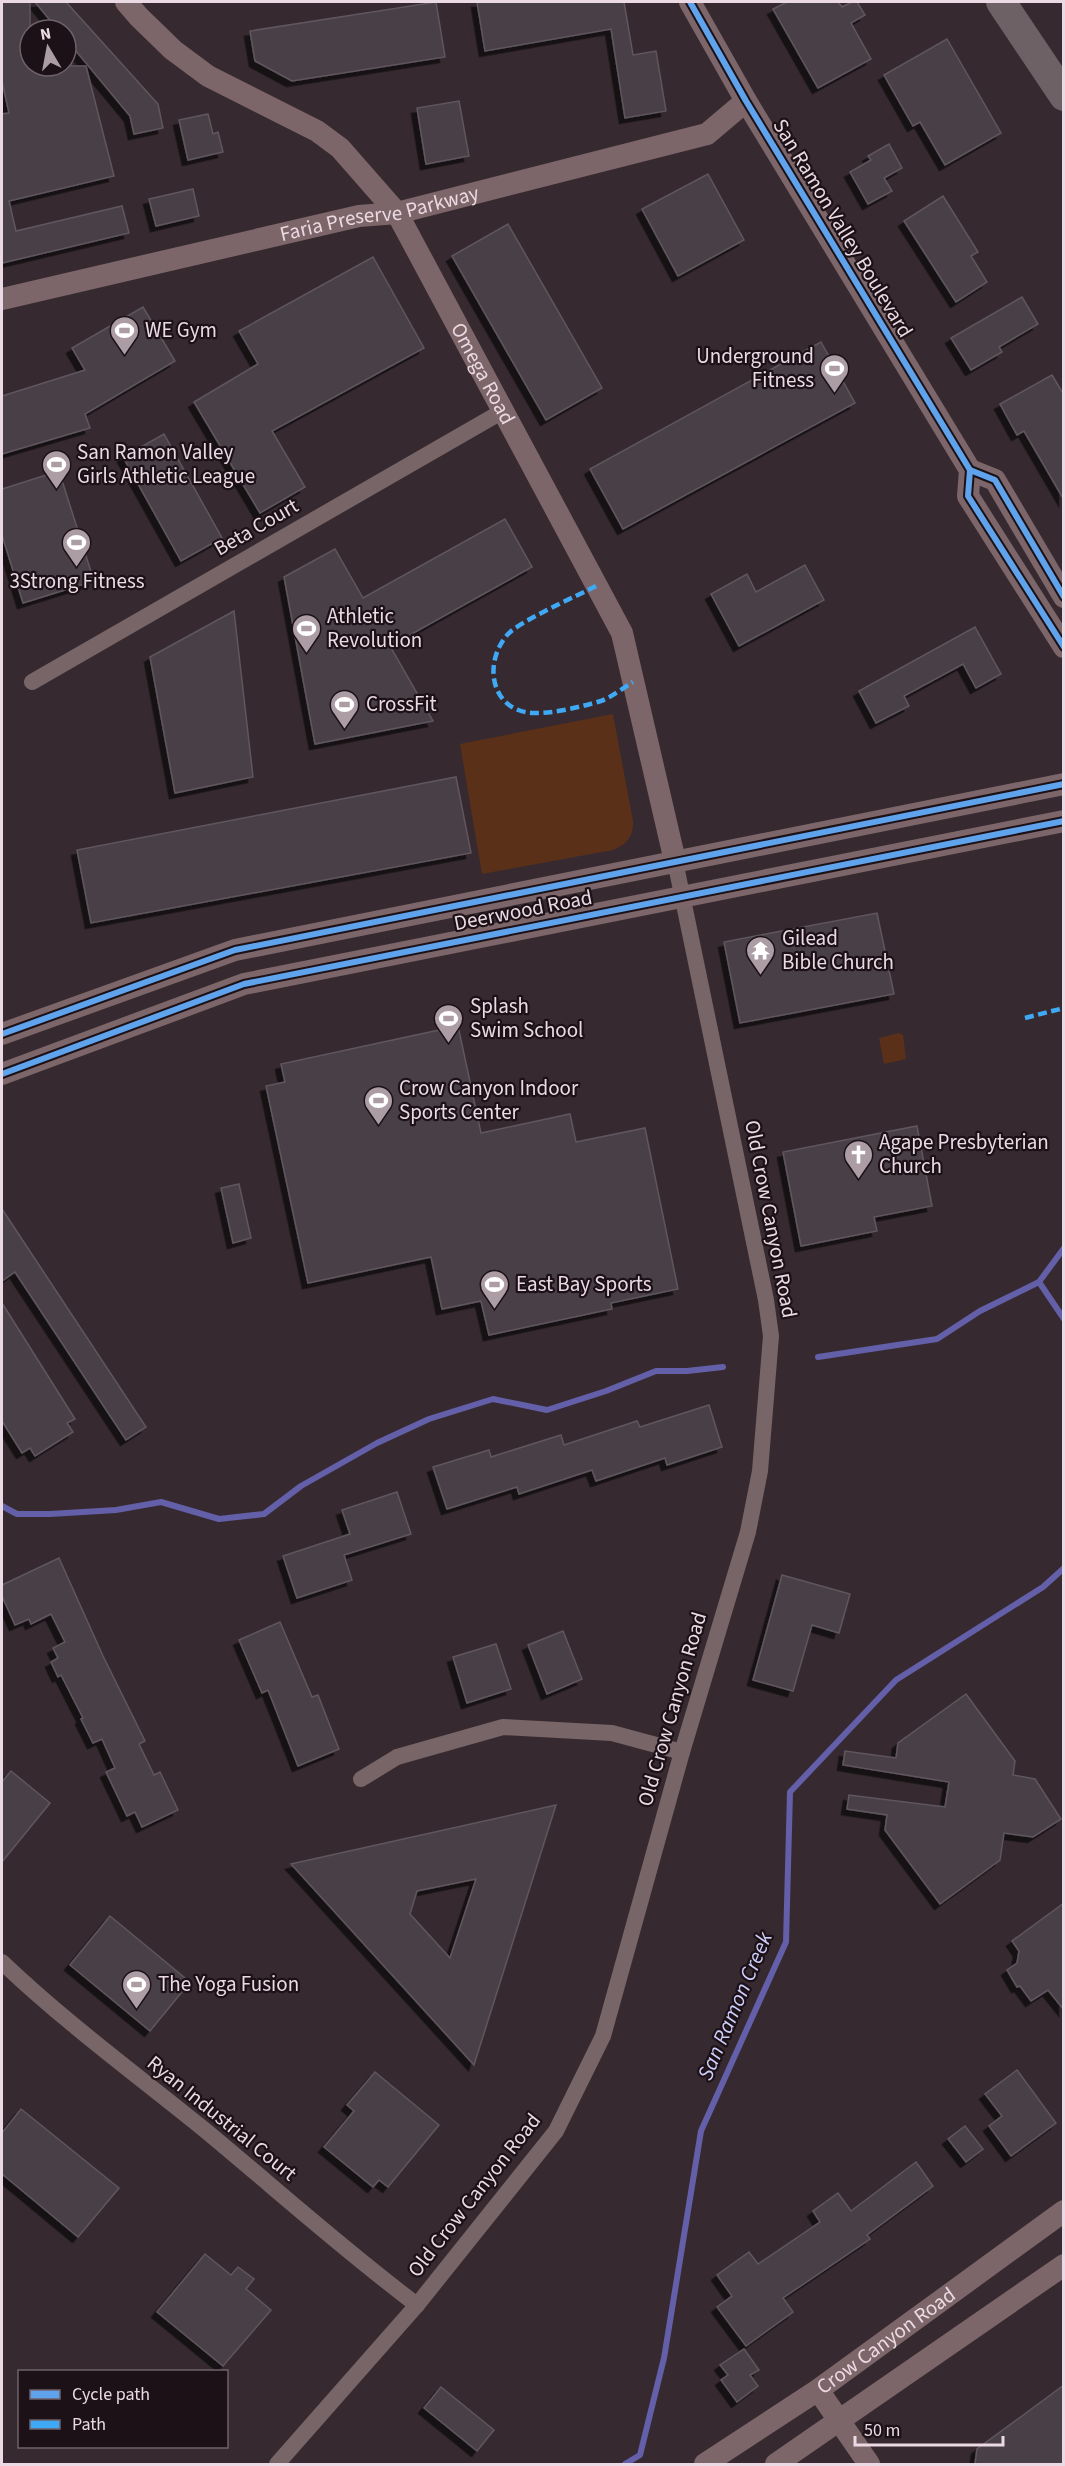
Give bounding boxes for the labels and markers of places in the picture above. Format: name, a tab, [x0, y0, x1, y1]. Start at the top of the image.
sports icon: WE Gym	[108, 314, 140, 356]
place label: WE Gym	[145, 315, 217, 345]
place label: Underground Fitness	[696, 341, 814, 395]
sports icon: Underground Fitness	[819, 352, 851, 394]
place label: San Ramon Valley Girls Athletic League	[77, 437, 255, 491]
sports icon: San Ramon Valley Girls Athletic League	[40, 448, 72, 490]
sports icon: 3Strong Fitness	[61, 526, 93, 568]
place label: 3Strong Fitness	[9, 566, 145, 596]
place label: Athletic Revolution	[327, 601, 422, 655]
sports icon: Athletic Revolution	[290, 612, 322, 654]
sports icon: CrossFit	[329, 688, 361, 730]
place label: CrossFit	[366, 689, 437, 719]
place label: Gilead Bible Church	[782, 923, 894, 977]
temple icon: Gilead Bible Church	[745, 934, 777, 976]
place label: Splash Swim School	[470, 991, 583, 1045]
sports icon: Splash Swim School	[433, 1002, 465, 1044]
place label: Crow Canyon Indoor Sports Center	[399, 1073, 579, 1127]
sports icon: Crow Canyon Indoor Sports Center	[362, 1084, 394, 1126]
place label: Agape Presbyterian Church	[879, 1127, 1049, 1181]
church icon: Agape Presbyterian Church	[842, 1138, 874, 1180]
sports icon: East Bay Sports	[479, 1268, 511, 1310]
place label: East Bay Sports	[516, 1269, 652, 1299]
sports icon: The Yoga Fusion	[121, 1968, 153, 2010]
place label: The Yoga Fusion	[158, 1969, 299, 1999]

